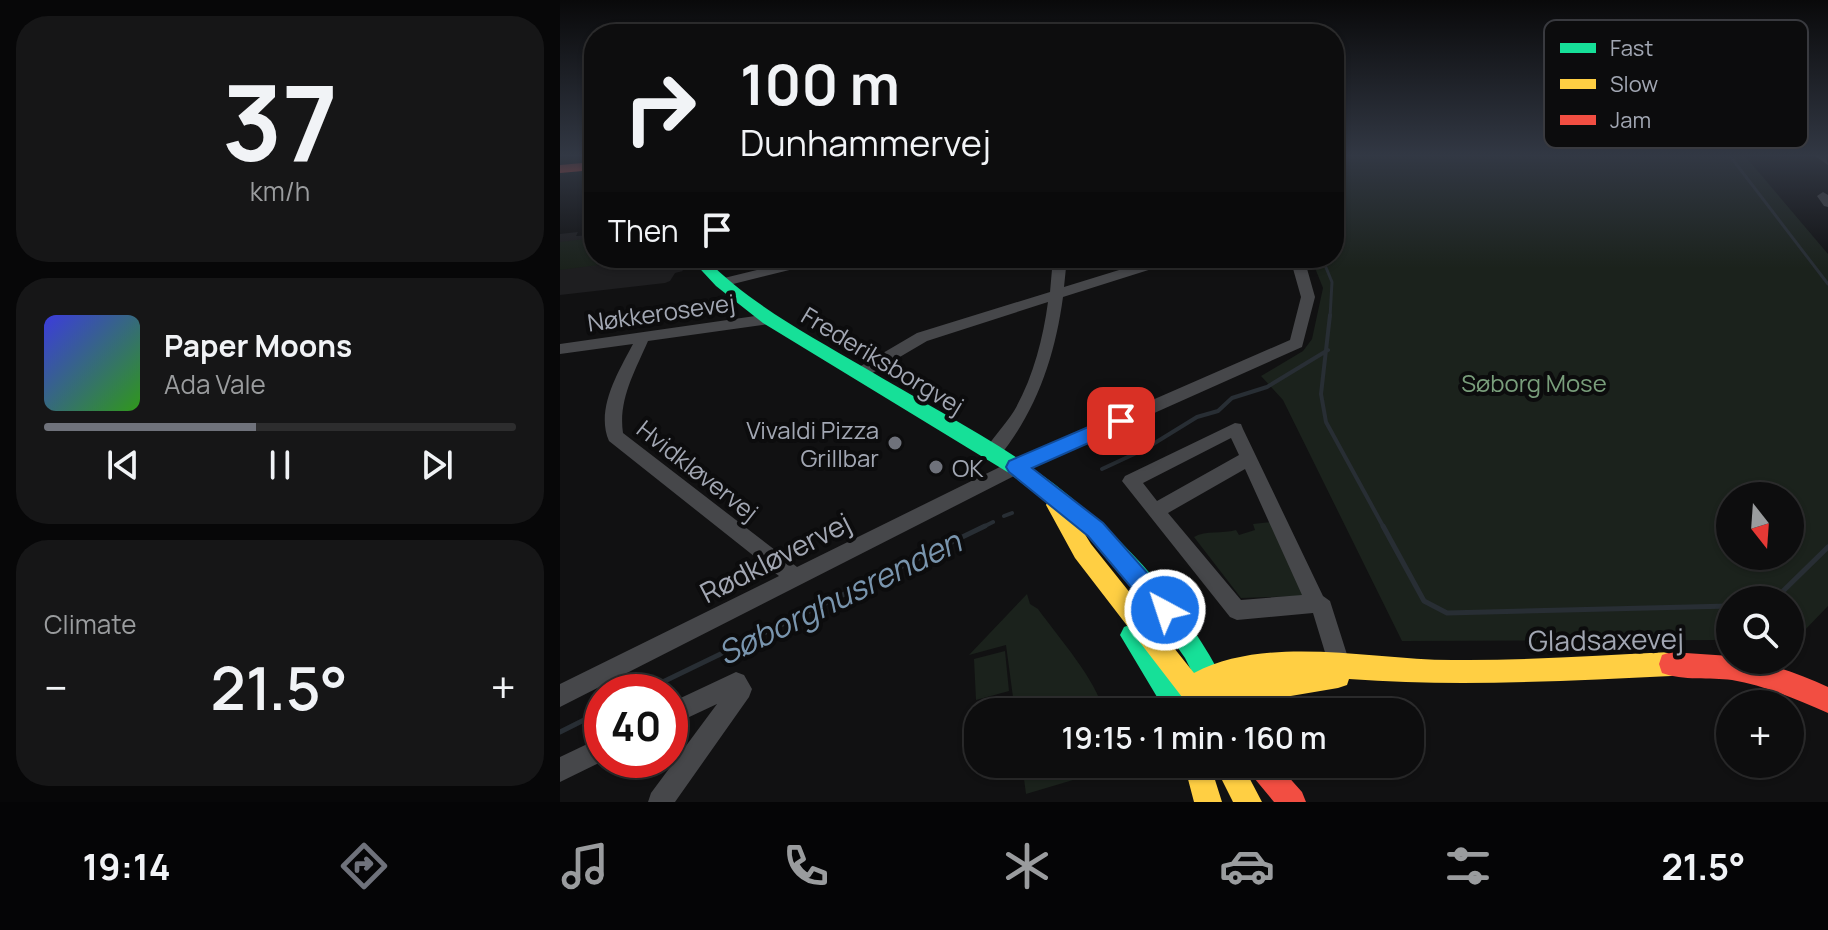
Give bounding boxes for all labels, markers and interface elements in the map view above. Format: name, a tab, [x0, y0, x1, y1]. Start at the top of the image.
legend	[1544, 20, 1808, 148]
text: Fast	[1610, 33, 1653, 63]
text: 100 m	[740, 45, 900, 122]
text: 37	[222, 50, 338, 192]
icon: right	[608, 56, 712, 160]
text: Slow	[1610, 69, 1658, 99]
text: Jam	[1610, 105, 1651, 135]
text: Dunhammervej	[740, 118, 991, 167]
text: km/h	[250, 173, 310, 209]
icon: arrive	[695, 208, 739, 252]
text: Then	[608, 210, 679, 251]
street label: Nøkkerosevej	[585, 285, 737, 339]
street label: Frederiksborgvej	[796, 299, 970, 421]
text: Paper Moons	[164, 325, 352, 366]
text: Ada Vale	[164, 366, 266, 402]
park label: Søborg Mose	[1461, 366, 1607, 399]
pin	[1087, 387, 1155, 455]
icon: arrive	[1099, 399, 1143, 443]
street label: Hvidkløvervej	[630, 412, 766, 528]
place label: Vivaldi Pizza Grillbar	[746, 413, 879, 474]
marker: Vivaldi Pizza Grillbar	[886, 434, 904, 452]
icon: previous	[101, 443, 145, 487]
icon: pause	[258, 443, 302, 487]
icon: next	[415, 443, 459, 487]
place label: OK	[952, 451, 984, 484]
marker: OK	[927, 458, 945, 476]
north arrow	[1716, 482, 1804, 570]
map controls	[1716, 482, 1804, 778]
street label: Rødkløvervej	[693, 503, 857, 611]
water label: Søborghusrenden	[710, 519, 969, 675]
position arrow	[1123, 568, 1207, 652]
button: search	[1716, 586, 1804, 674]
text: Climate	[44, 606, 136, 642]
street label: Gladsaxevej	[1528, 619, 1684, 659]
text: 21.5°	[211, 646, 348, 728]
text: −	[44, 657, 68, 717]
text: +	[491, 657, 516, 717]
speed limit sign: 40	[584, 674, 688, 778]
button: +	[1716, 690, 1804, 778]
text: 19:15 · 1 min · 160 m	[1061, 717, 1327, 758]
icon: directions	[336, 838, 392, 894]
icon: music	[557, 838, 613, 894]
icon: phone	[778, 838, 834, 894]
icon: climate	[999, 838, 1055, 894]
icon: car	[1219, 838, 1275, 894]
icon: filters	[1440, 838, 1496, 894]
text: 19:14	[82, 842, 171, 891]
text: 21.5°	[1661, 842, 1745, 891]

